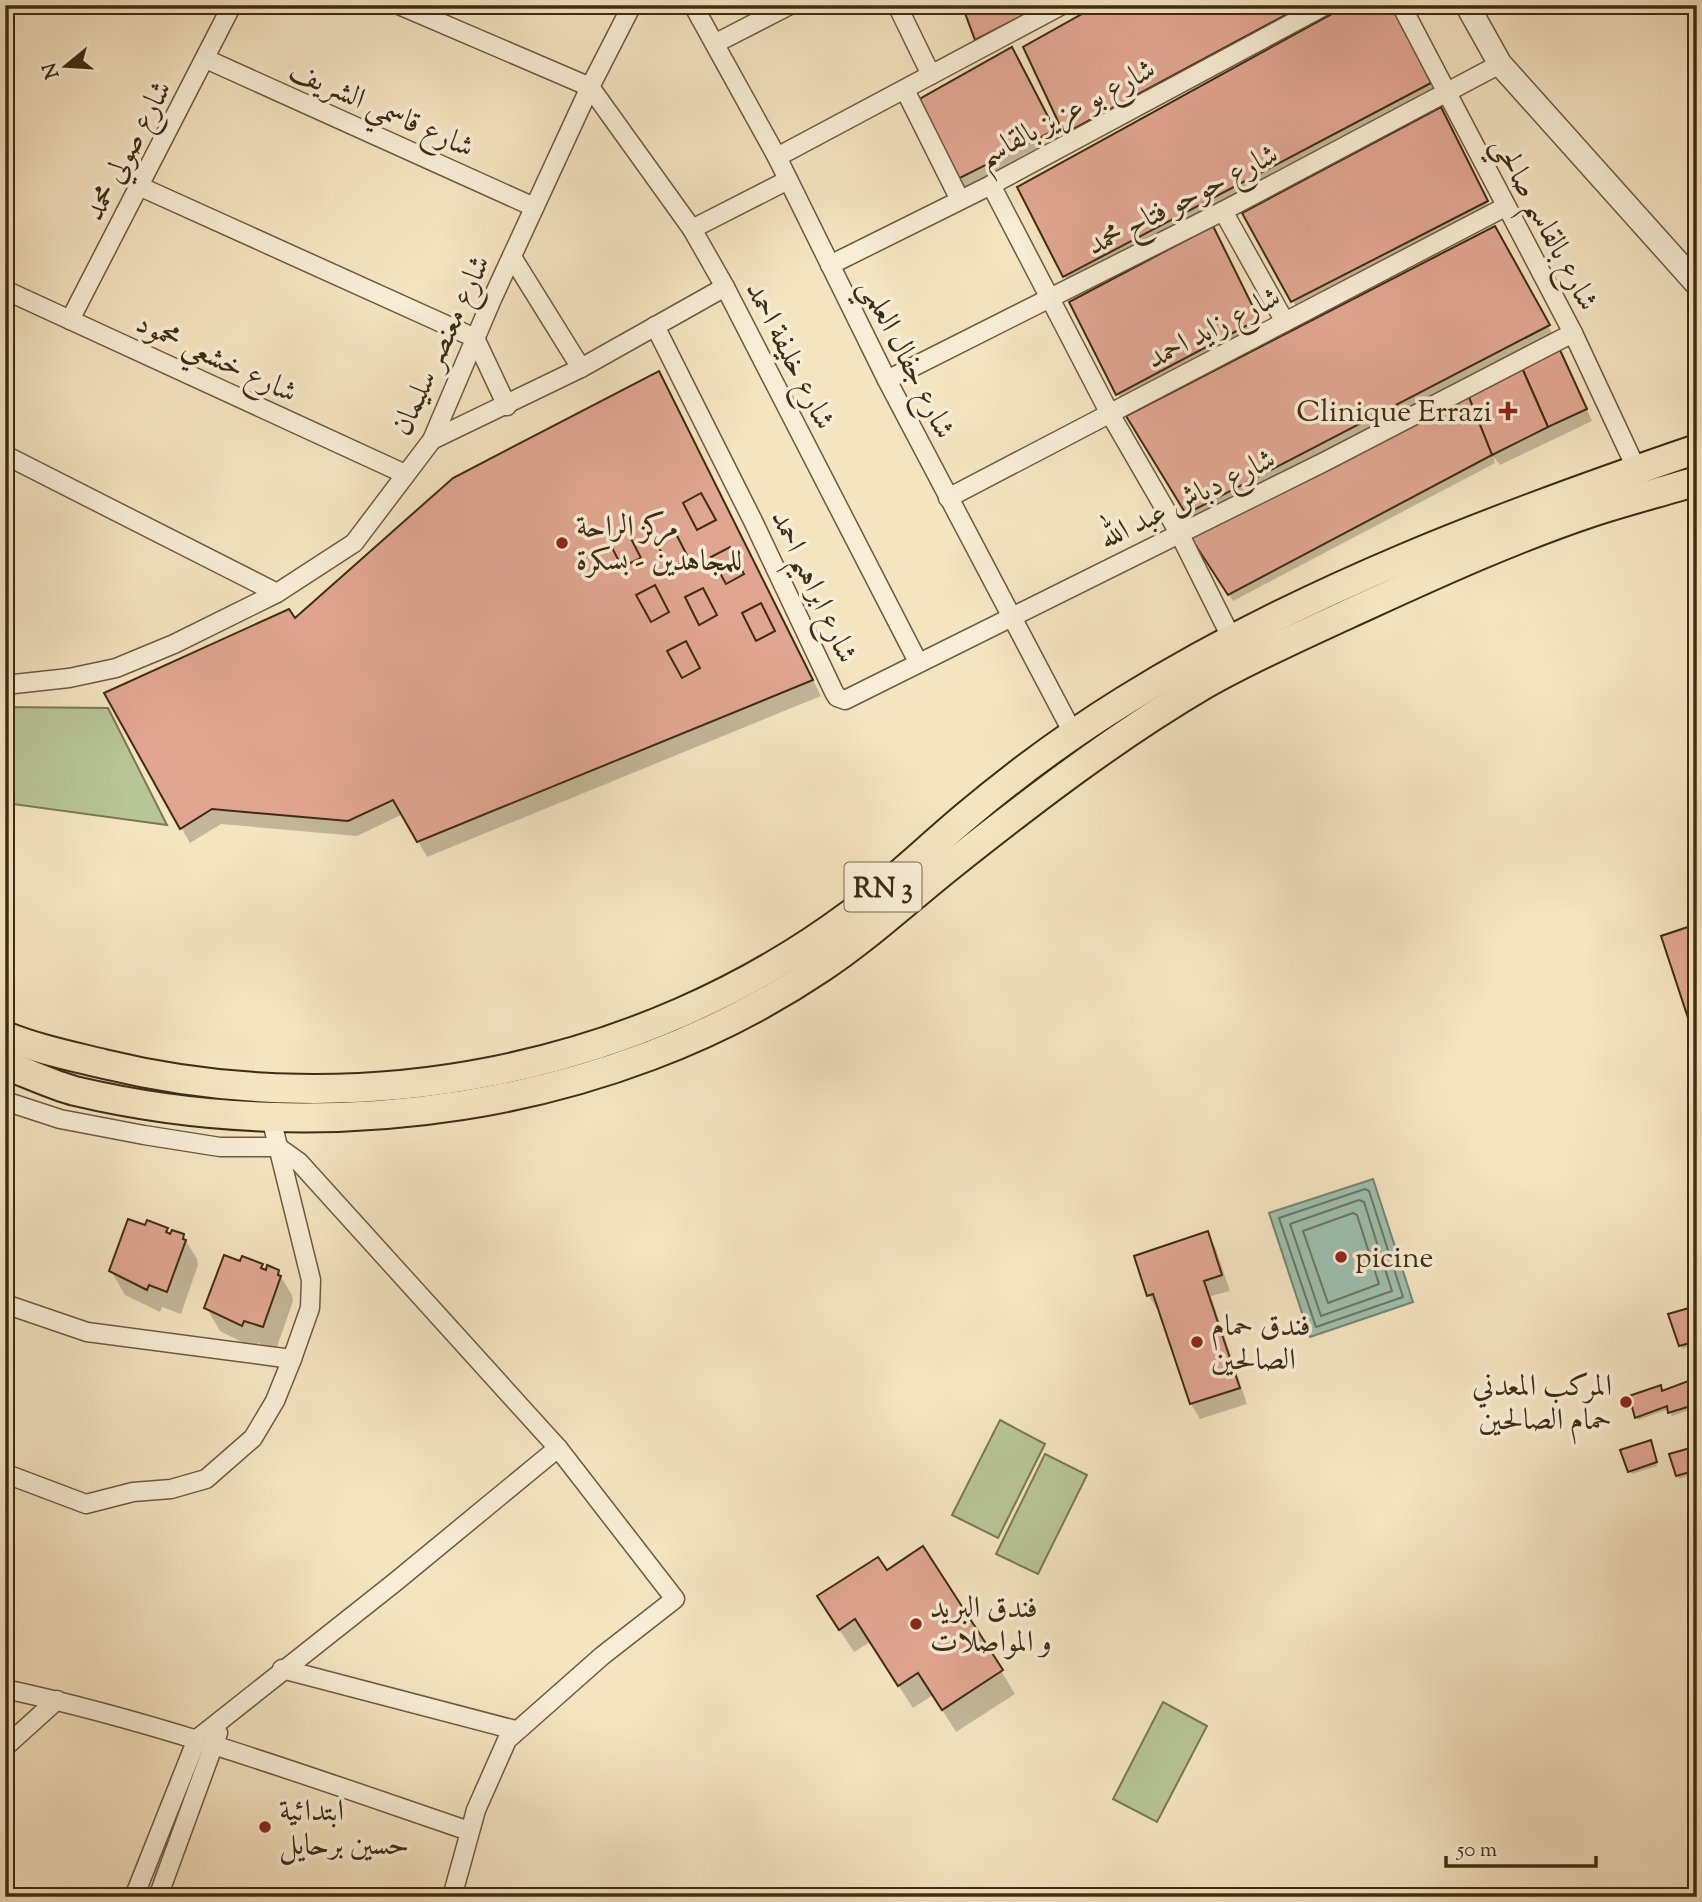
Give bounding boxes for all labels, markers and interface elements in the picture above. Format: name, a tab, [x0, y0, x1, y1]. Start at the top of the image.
north arrow	[32, 32, 102, 102]
street label: شارع بو عزيز بالقاسم	[971, 49, 1166, 184]
street label: شارع قاسمي الشريف	[280, 50, 480, 174]
text: N	[37, 59, 67, 82]
street label: شارع صولي محمد	[74, 73, 185, 230]
street label: شارع بالقاسم صالحي	[1475, 129, 1608, 322]
street label: شارع حوحو فتاح محمد	[1080, 134, 1287, 270]
street label: شارع معنصر سليمان	[382, 249, 504, 444]
street label: شارع جفال العلمي	[843, 271, 965, 449]
street label: شارع خليفة احمد	[732, 274, 845, 438]
street label: شارع زايد احمد	[1140, 277, 1289, 382]
street label: شارع خشعي محمود	[127, 303, 304, 418]
place label: Clinique Errazi	[1296, 392, 1492, 435]
marker: Clinique Errazi	[1498, 401, 1518, 421]
street label: شارع دباش عبد الله	[1091, 435, 1284, 562]
street label: شارع ابراهيم احمد	[754, 503, 867, 673]
place label: مركز الراحة للمجاهدين - بسكرة	[576, 507, 742, 584]
marker: مركز الراحة للمجاهدين - بسكرة	[554, 535, 570, 551]
road number: RN 3	[844, 862, 922, 912]
place label: picine	[1355, 1238, 1434, 1281]
marker: picine	[1333, 1249, 1349, 1265]
place label: فندق حمام الصالحين	[1211, 1306, 1311, 1383]
marker: فندق حمام الصالحين	[1189, 1334, 1205, 1350]
place label: المركب المعدني حمام الصالحين	[1472, 1366, 1612, 1445]
marker: المركب المعدني حمام الصالحين	[1618, 1394, 1634, 1410]
place label: فندق البريد و المواصلات	[930, 1588, 1052, 1665]
marker: فندق البريد و المواصلات	[908, 1616, 924, 1632]
place label: ابتدائية حسين برحايل	[279, 1791, 409, 1868]
marker: ابتدائية حسين برحايل	[257, 1819, 273, 1835]
scale bar	[1446, 1825, 1597, 1869]
text: 50 m	[1456, 1836, 1497, 1866]

